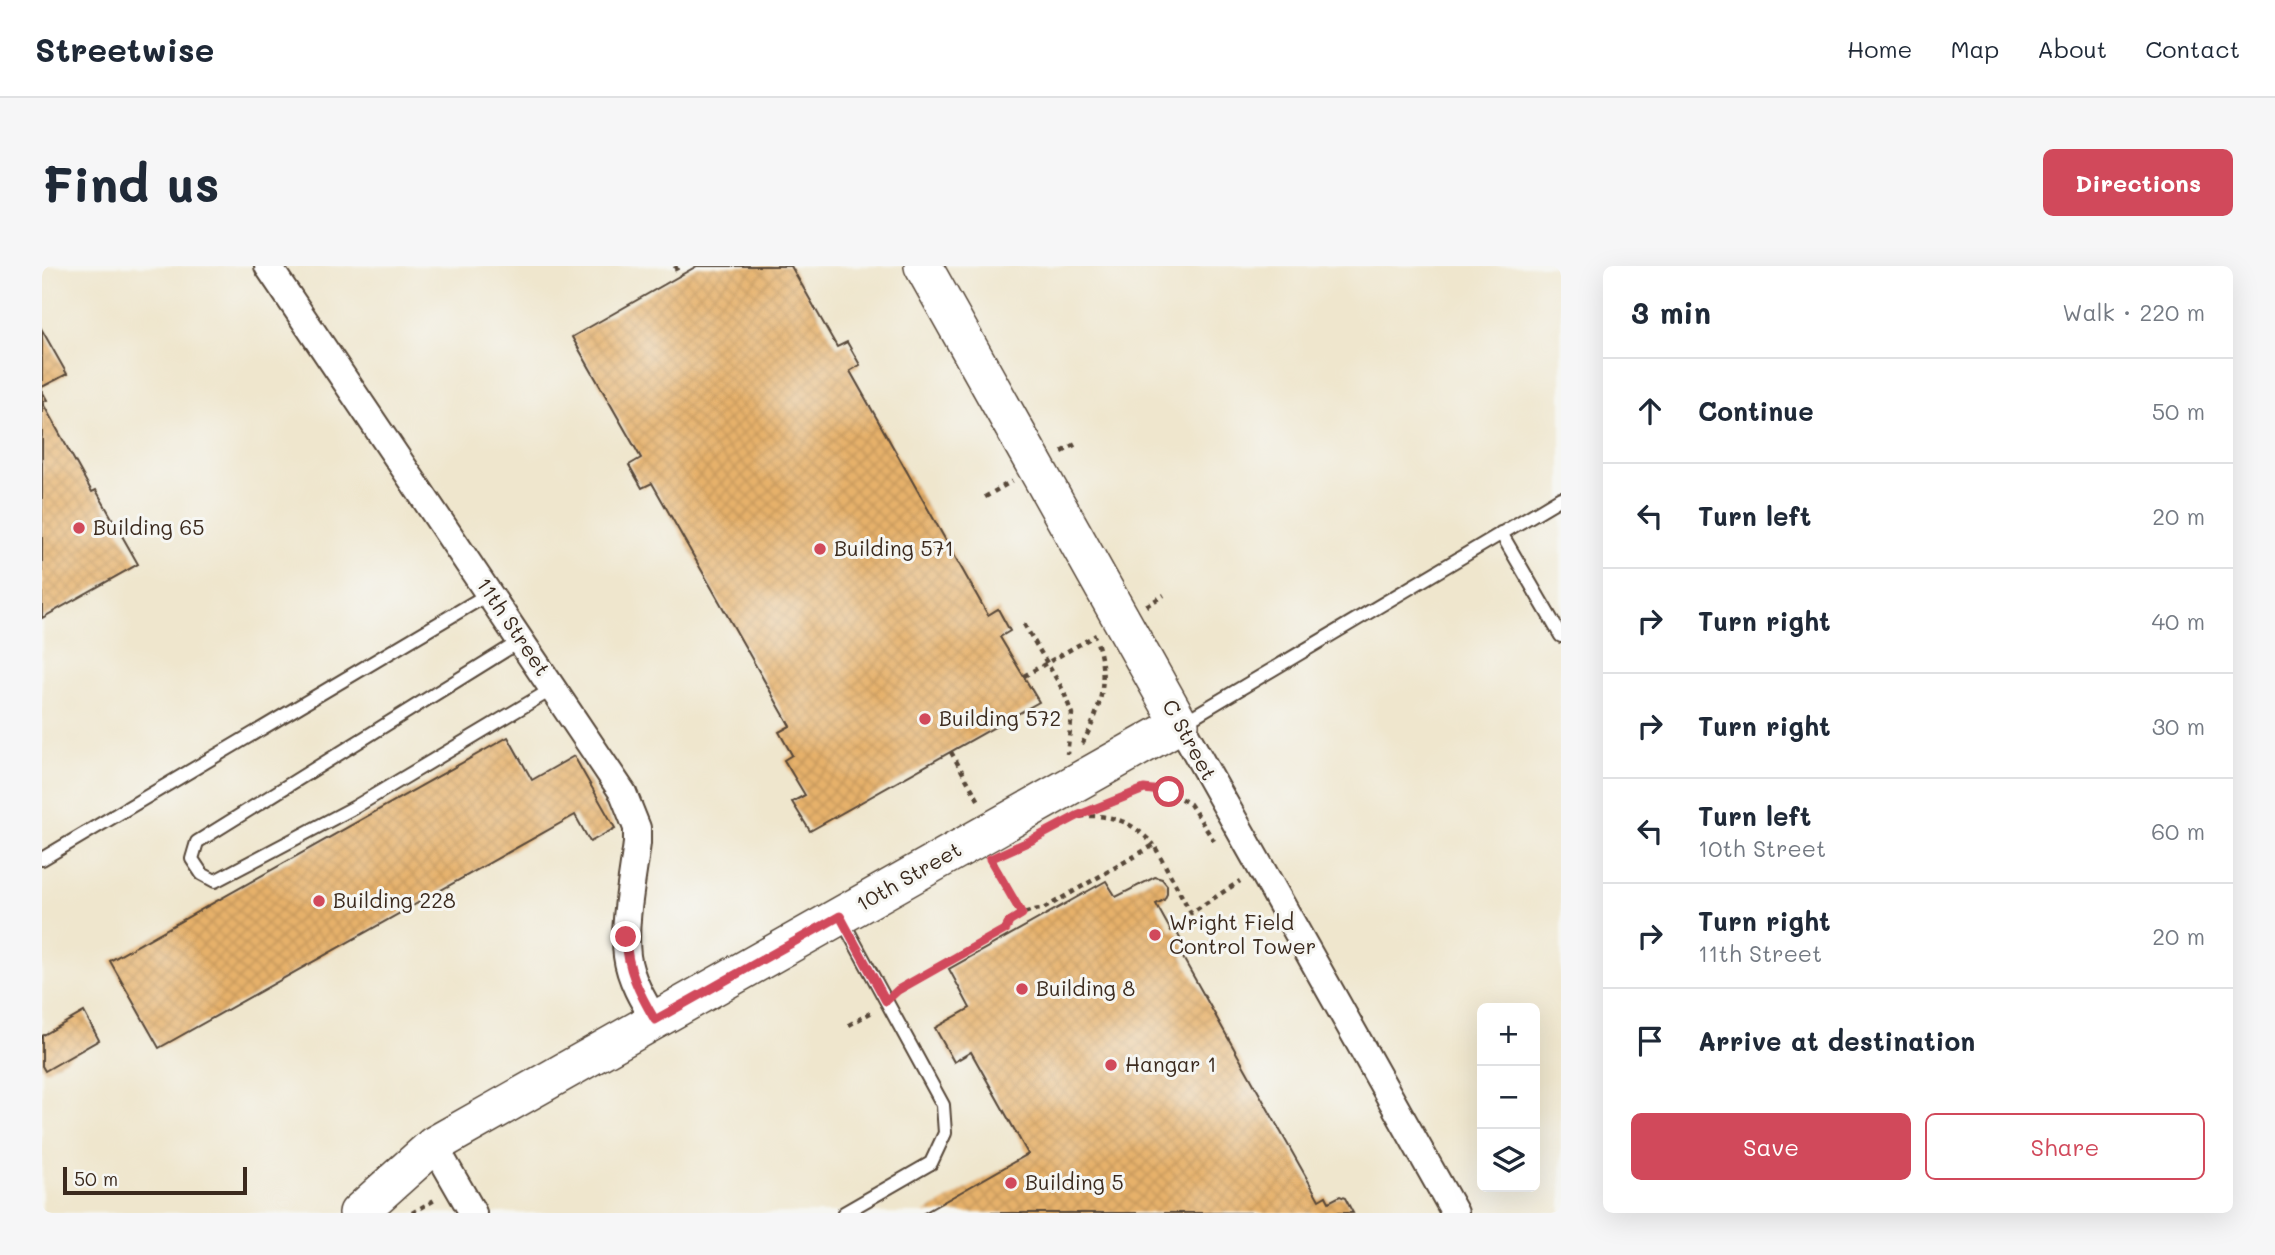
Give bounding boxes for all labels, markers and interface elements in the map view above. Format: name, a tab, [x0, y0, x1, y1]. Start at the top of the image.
text: Streetwise	[35, 27, 214, 70]
text: Home	[1847, 33, 1912, 64]
text: Map	[1950, 33, 1999, 64]
text: About	[2037, 33, 2107, 64]
text: Contact	[2145, 33, 2240, 64]
button: Directions	[2043, 149, 2233, 216]
text: Find us	[42, 151, 220, 214]
text: 3 min	[1631, 292, 1711, 332]
text: Walk · 220 m	[2062, 297, 2205, 327]
icon: ahead	[1631, 392, 1669, 430]
text: Continue	[1698, 394, 1814, 428]
text: 50 m	[2152, 396, 2205, 426]
icon: left	[1631, 497, 1669, 535]
text: Turn left	[1698, 499, 1811, 533]
text: 20 m	[2152, 501, 2205, 531]
place label: Building 65	[93, 513, 204, 540]
marker: Building 65	[71, 520, 87, 536]
place label: Building 571	[834, 534, 954, 561]
marker: Building 571	[812, 541, 828, 557]
street label: 11th Street	[471, 572, 557, 681]
icon: right	[1631, 602, 1669, 640]
text: Turn right	[1698, 604, 1831, 638]
text: 40 m	[2152, 606, 2205, 636]
street label: C Street	[1157, 694, 1224, 785]
place label: Building 572	[939, 704, 1061, 731]
icon: right	[1631, 707, 1669, 745]
text: Turn right	[1698, 709, 1831, 743]
marker: Building 572	[917, 711, 933, 727]
text: 30 m	[2152, 711, 2205, 741]
route start	[1153, 776, 1184, 807]
text: Turn left	[1698, 799, 1811, 833]
icon: left	[1631, 812, 1669, 850]
text: 60 m	[2151, 816, 2205, 846]
text: 10th Street	[1698, 833, 1826, 863]
street label: 10th Street	[851, 835, 966, 917]
place label: Building 228	[333, 886, 456, 913]
marker: Building 228	[311, 893, 327, 909]
text: Turn right	[1698, 904, 1831, 938]
place label: Wright Field Control Tower	[1169, 908, 1316, 959]
icon: right	[1631, 917, 1669, 955]
route end	[610, 921, 641, 952]
text: 20 m	[2152, 921, 2205, 951]
marker: Wright Field Control Tower	[1147, 927, 1163, 943]
text: 11th Street	[1698, 938, 1822, 968]
place label: Building 8	[1036, 974, 1135, 1001]
marker: Building 8	[1014, 981, 1030, 997]
map controls	[1477, 1003, 1540, 1192]
button: +	[1477, 1003, 1540, 1066]
icon: arrive	[1631, 1022, 1669, 1060]
text: Arrive at destination	[1698, 1024, 1975, 1058]
place label: Hangar 1	[1125, 1050, 1217, 1077]
marker: Hangar 1	[1103, 1057, 1119, 1073]
button: −	[1477, 1066, 1540, 1129]
button: Save	[1631, 1113, 1911, 1180]
button: Share	[1925, 1113, 2205, 1180]
button: layers	[1477, 1129, 1540, 1192]
scale bar	[63, 1164, 247, 1196]
text: 50 m	[74, 1166, 118, 1191]
place label: Building 5	[1025, 1168, 1124, 1195]
marker: Building 5	[1003, 1175, 1019, 1191]

